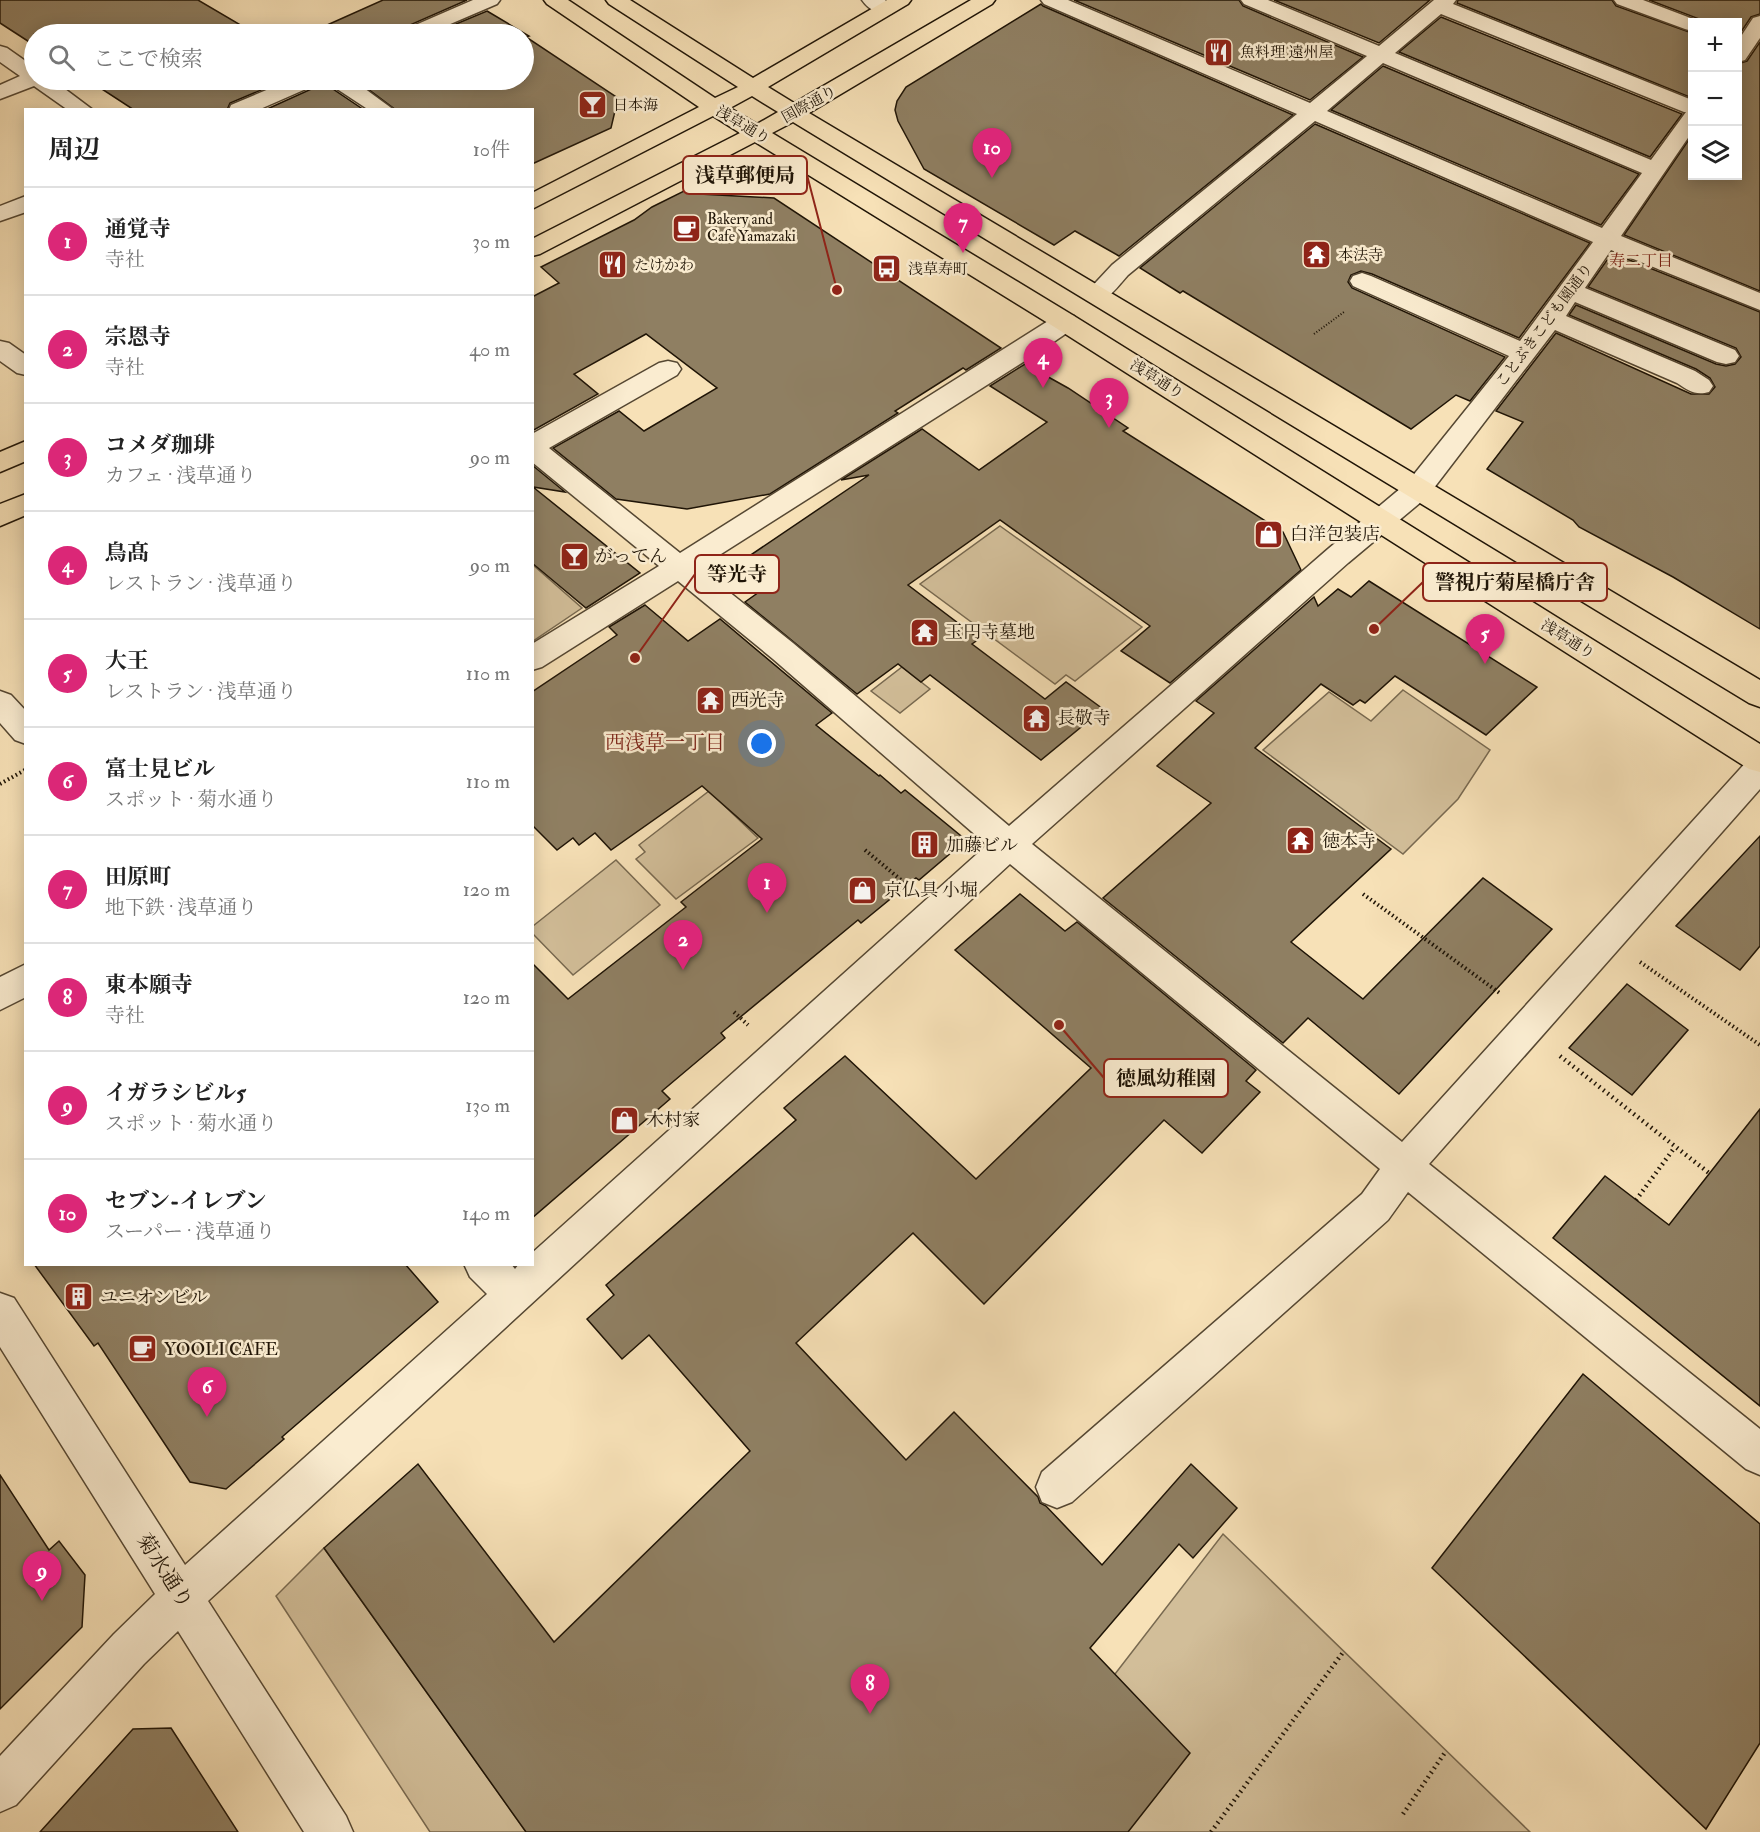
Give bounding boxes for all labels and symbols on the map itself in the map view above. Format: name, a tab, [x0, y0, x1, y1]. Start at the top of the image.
restaurant icon: 魚料理 遠州屋	[1203, 36, 1235, 68]
place label: 魚料理 遠州屋	[1240, 43, 1333, 62]
street label: 国際通り	[778, 82, 840, 127]
bar icon: 日本海	[576, 89, 608, 121]
place label: 日本海	[613, 96, 658, 115]
street label: 浅草通り	[712, 102, 773, 149]
pin: 10	[972, 128, 1012, 178]
callout: 浅草郵便局	[683, 156, 807, 194]
text: 浅草郵便局	[695, 163, 795, 188]
pin: 7	[944, 204, 982, 253]
place label: Bakery and Cafe Yamazaki	[707, 210, 796, 246]
cafe icon: Bakery and Cafe Yamazaki	[670, 212, 702, 244]
temple icon: 本法寺	[1301, 239, 1333, 271]
place label: 本法寺	[1338, 246, 1383, 265]
restaurant icon: たけかわ	[597, 249, 629, 281]
district label: 寿二丁目	[1609, 251, 1673, 271]
bus stop icon: 浅草寿町	[871, 253, 903, 285]
place label: たけかわ	[634, 256, 694, 275]
place label: 浅草寿町	[908, 260, 968, 279]
street label: ことぶきこども園通り	[1492, 260, 1597, 391]
pin: 4	[1024, 338, 1062, 388]
street label: 浅草通り	[1126, 355, 1187, 403]
pin: 3	[1090, 378, 1128, 428]
shop icon: 白洋包装店	[1253, 518, 1285, 550]
place label: 白洋包装店	[1290, 523, 1380, 546]
bar icon: がってん	[558, 540, 590, 572]
place label: がってん	[595, 545, 667, 568]
callout: 等光寺	[695, 555, 779, 593]
text: 等光寺	[707, 562, 767, 587]
callout: 警視庁菊屋橋庁舎	[1423, 563, 1607, 601]
text: 警視庁菊屋橋庁舎	[1435, 570, 1595, 595]
pin: 5	[1466, 614, 1504, 664]
street label: 浅草通り	[1537, 615, 1598, 663]
temple icon: 玉円寺墓地	[908, 616, 940, 648]
place label: 玉円寺墓地	[945, 621, 1035, 644]
temple icon: 西光寺	[694, 684, 726, 716]
place label: 西光寺	[731, 689, 785, 712]
temple icon: 長敬寺	[1020, 702, 1052, 734]
place label: 長敬寺	[1057, 707, 1111, 730]
your location	[747, 729, 776, 758]
district label: 西浅草一丁目	[605, 730, 725, 755]
temple icon: 徳本寺	[1285, 825, 1317, 857]
building icon: 加藤ビル	[909, 829, 941, 861]
place label: 徳本寺	[1322, 830, 1376, 853]
place label: 加藤ビル	[946, 834, 1018, 857]
pin: 1	[748, 864, 786, 913]
shop icon: 京仏具 小堀	[847, 874, 879, 906]
place label: 京仏具 小堀	[884, 879, 978, 902]
pin: 2	[664, 920, 702, 970]
callout: 徳風幼稚園	[1104, 1059, 1228, 1097]
text: 徳風幼稚園	[1116, 1066, 1216, 1091]
shop icon: 木村家	[609, 1104, 641, 1136]
place label: 木村家	[646, 1109, 700, 1132]
building icon: ユニオンビル	[63, 1281, 95, 1313]
place label: ユニオンビル	[100, 1286, 208, 1309]
cafe icon: YOOLI CAFE	[127, 1333, 159, 1365]
place label: YOOLI CAFE	[164, 1338, 278, 1361]
pin: 6	[188, 1368, 226, 1417]
street label: 菊水通り	[130, 1529, 199, 1614]
pin: 9	[22, 1552, 62, 1601]
pin: 8	[850, 1664, 890, 1714]

